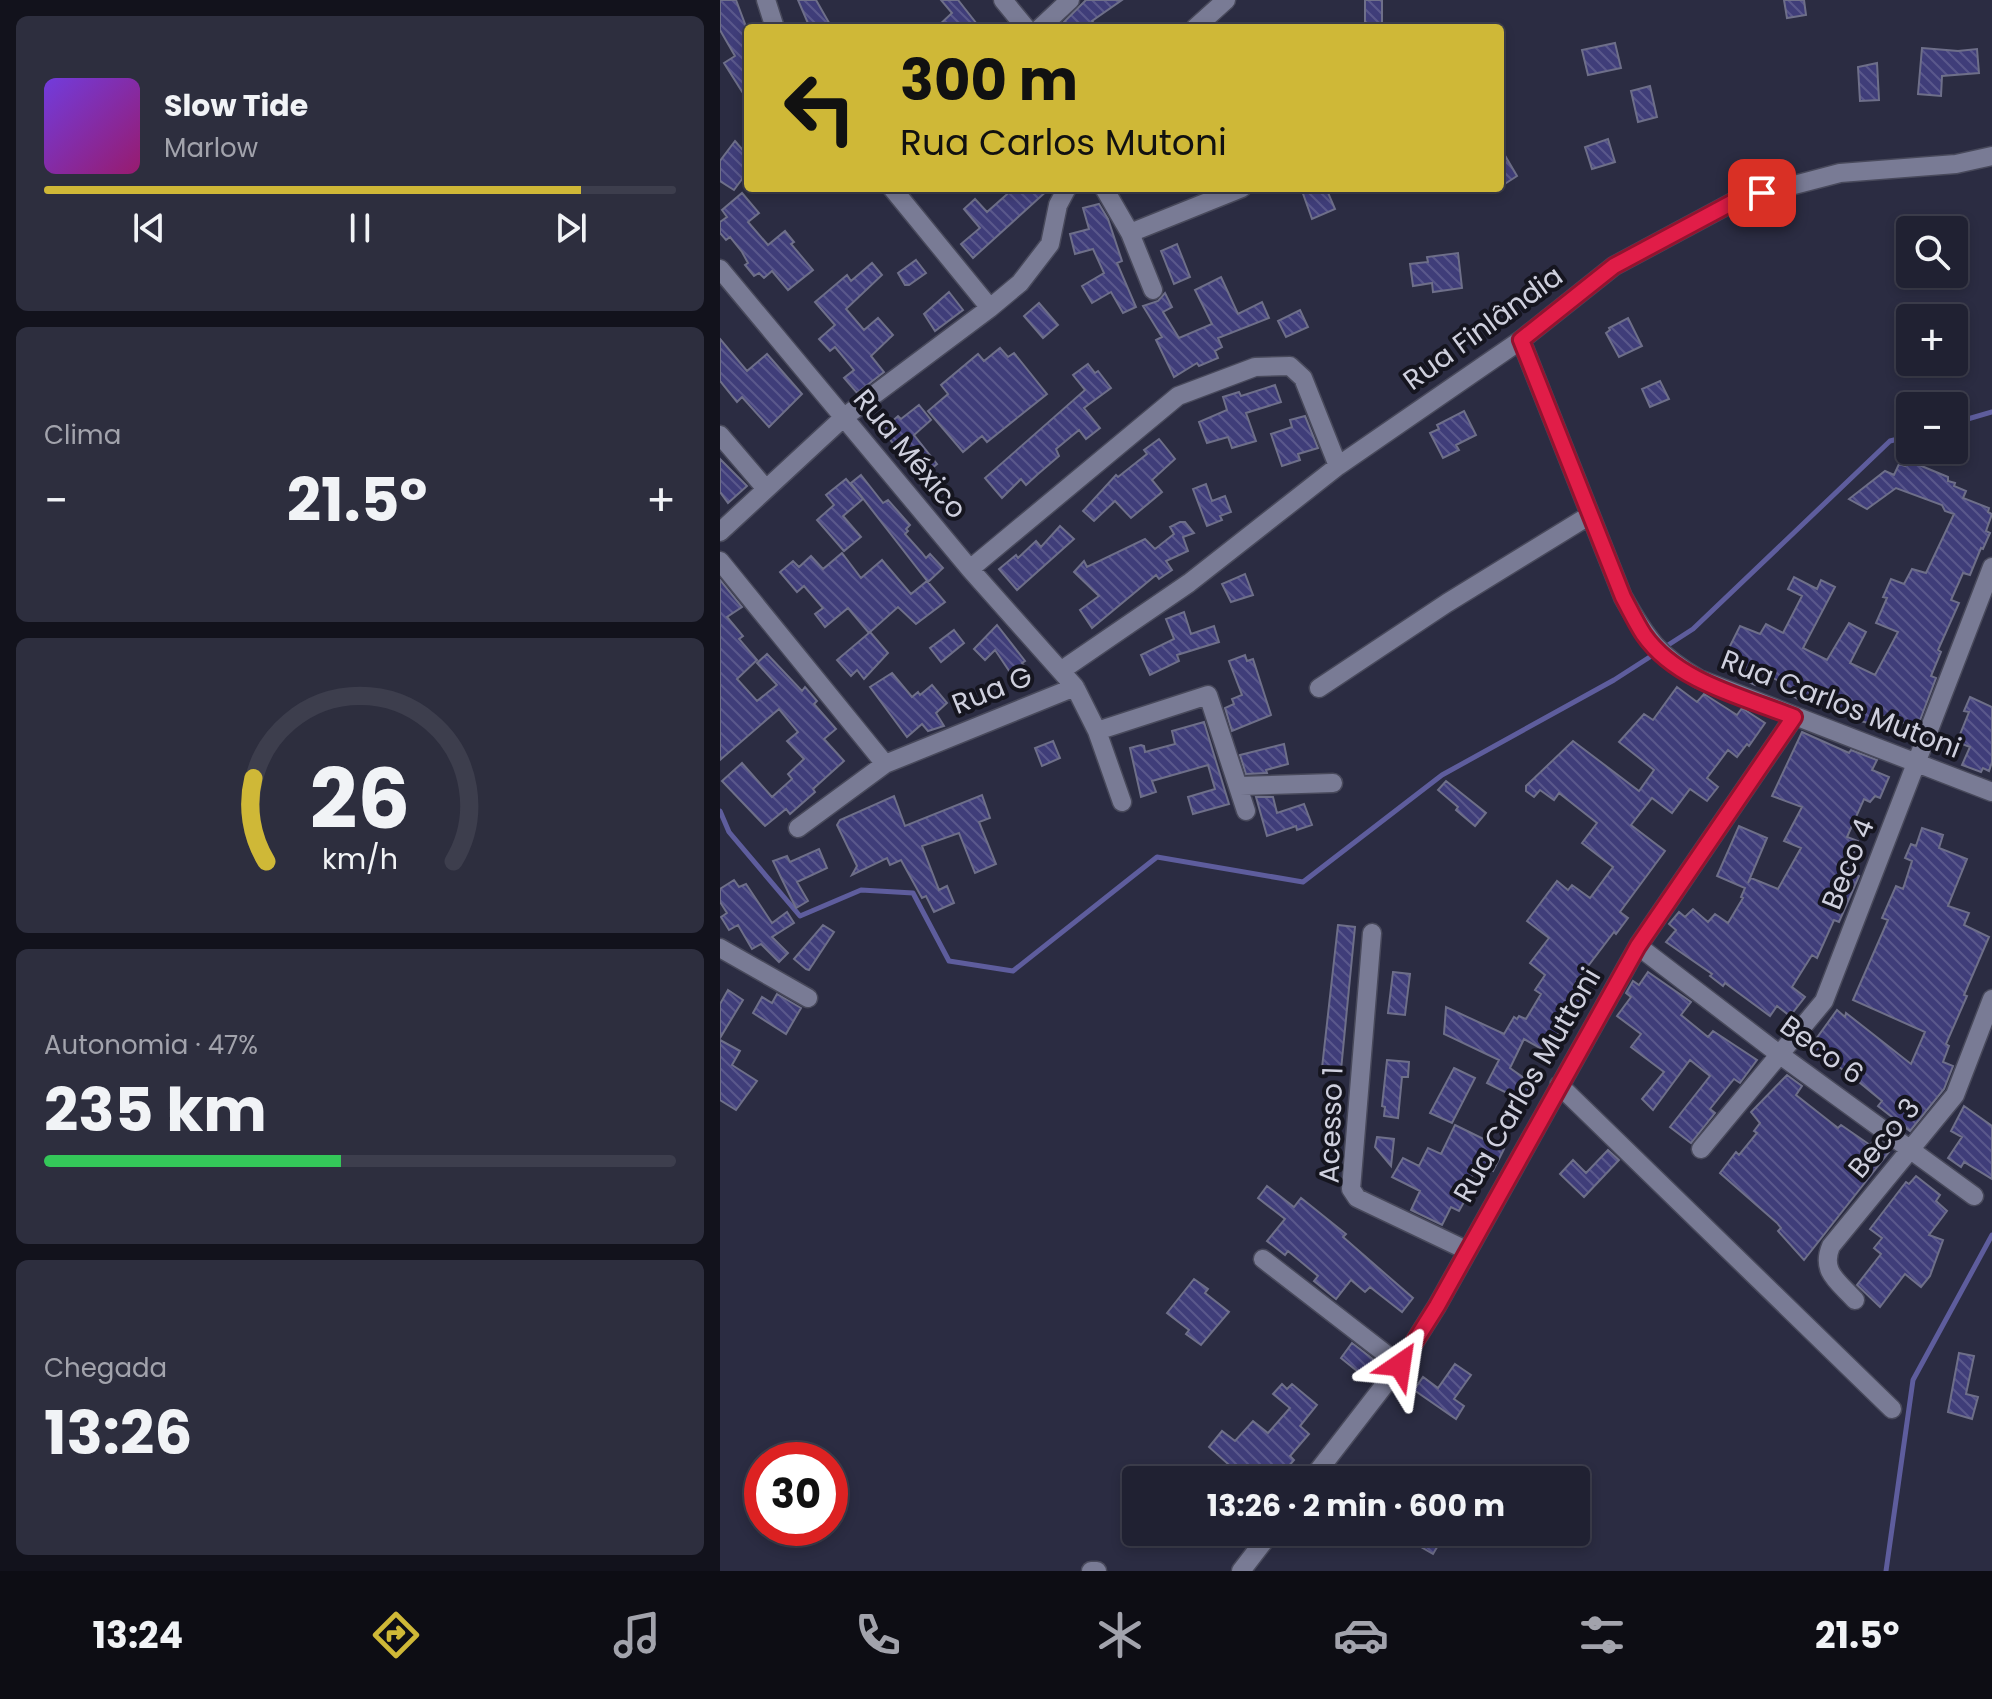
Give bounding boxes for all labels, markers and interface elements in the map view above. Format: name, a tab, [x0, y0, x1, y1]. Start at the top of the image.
text: 300 m	[900, 41, 1078, 120]
icon: left	[768, 56, 872, 160]
text: Slow Tide	[164, 84, 308, 127]
text: Rua Carlos Mutoni	[900, 117, 1227, 168]
text: Marlow	[164, 130, 258, 166]
pin	[1728, 159, 1796, 227]
icon: arrive	[1740, 171, 1784, 215]
icon: previous	[127, 206, 171, 250]
icon: pause	[338, 206, 382, 250]
icon: next	[549, 206, 593, 250]
map controls	[1896, 216, 1968, 464]
button: search	[1896, 216, 1968, 288]
street label: Rua Finlândia	[1395, 257, 1571, 399]
button: +	[1896, 304, 1968, 376]
street label: Rua México	[844, 381, 976, 527]
button: −	[1896, 392, 1968, 464]
text: Clima	[44, 417, 121, 453]
text: 21.5°	[287, 458, 427, 542]
text: −	[44, 470, 68, 531]
text: +	[646, 470, 676, 531]
street label: Rua Carlos Mutoni	[1715, 640, 1967, 768]
street label: Rua G	[946, 656, 1038, 724]
text: 26	[310, 740, 410, 856]
street label: Beco 4	[1812, 813, 1884, 915]
text: km/h	[322, 839, 398, 879]
street label: Rua Carlos Muttoni	[1444, 961, 1610, 1209]
street label: Beco 6	[1772, 1006, 1872, 1094]
text: Autonomia · 47%	[44, 1027, 258, 1063]
street label: Acesso 1	[1309, 1066, 1353, 1184]
text: 235 km	[44, 1068, 267, 1152]
street label: Beco 3	[1839, 1090, 1929, 1186]
position arrow	[1358, 1323, 1442, 1407]
text: Chegada	[44, 1350, 167, 1386]
text: 13:26	[44, 1391, 192, 1475]
speed limit sign: 30	[744, 1442, 848, 1546]
text: 13:26 · 2 min · 600 m	[1207, 1484, 1505, 1527]
icon: directions	[368, 1607, 424, 1663]
icon: music	[609, 1607, 665, 1663]
icon: phone	[850, 1607, 906, 1663]
icon: climate	[1092, 1607, 1148, 1663]
icon: car	[1333, 1607, 1389, 1663]
icon: filters	[1574, 1607, 1630, 1663]
text: 13:24	[93, 1610, 183, 1661]
text: 21.5°	[1815, 1610, 1899, 1661]

